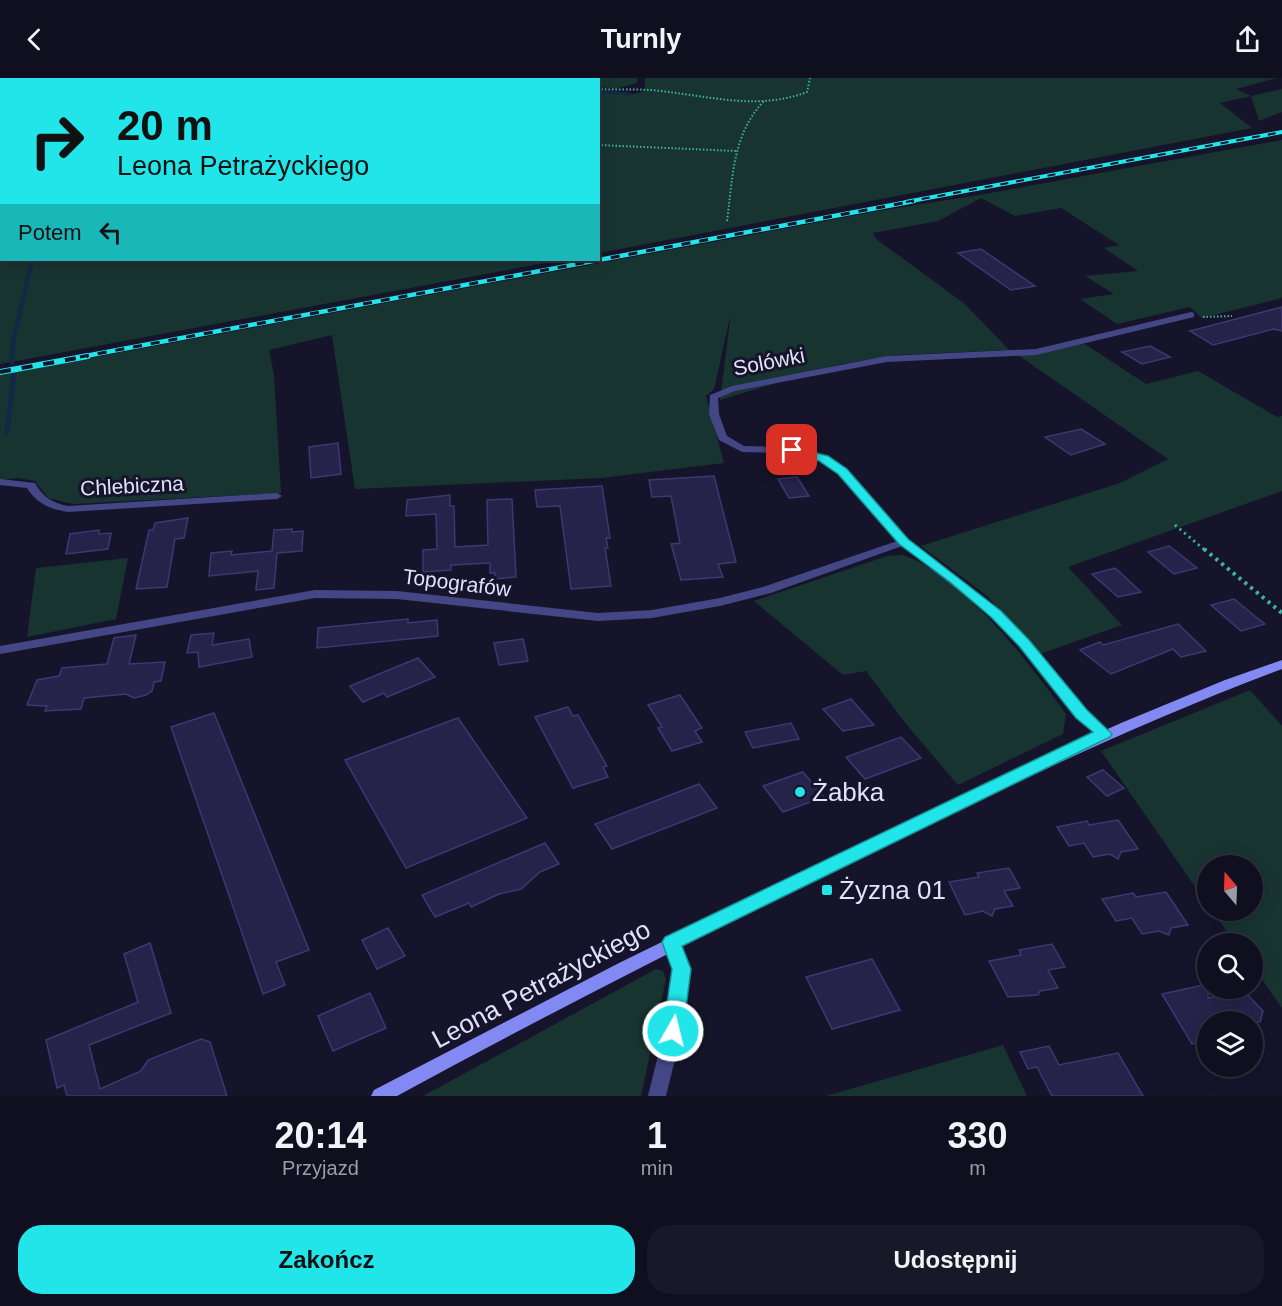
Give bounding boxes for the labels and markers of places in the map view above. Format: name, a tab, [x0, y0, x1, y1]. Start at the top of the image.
pin	[766, 424, 817, 475]
place label: Żabka	[812, 777, 885, 807]
marker: Żabka	[793, 785, 807, 799]
place label: Żyzna 01	[839, 875, 946, 905]
marker: Żyzna 01	[820, 883, 834, 897]

